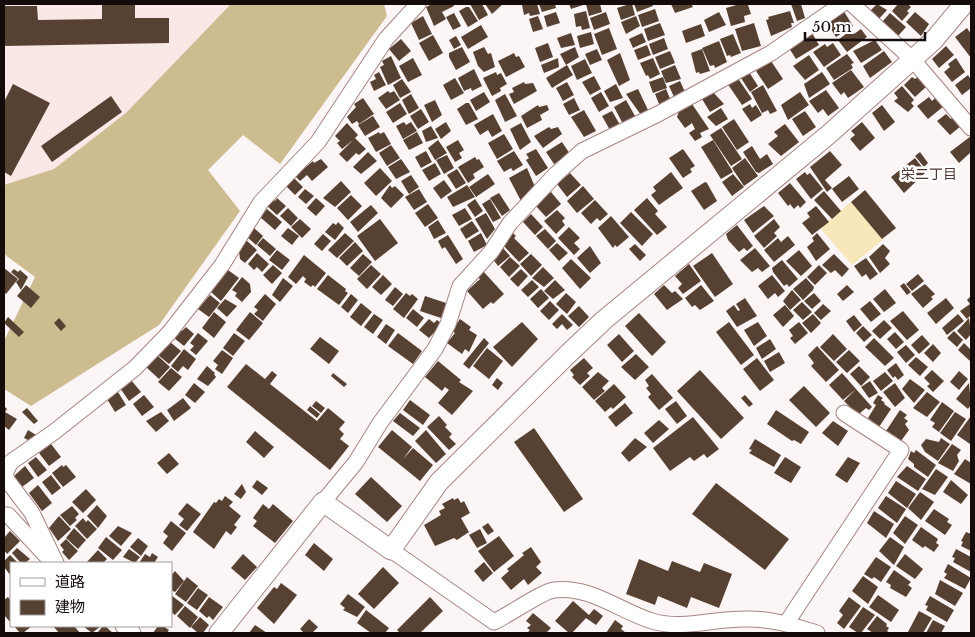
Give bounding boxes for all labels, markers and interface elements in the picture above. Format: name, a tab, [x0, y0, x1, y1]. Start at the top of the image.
scale bar	[805, 10, 925, 42]
text: 50 m	[812, 17, 852, 36]
district label: 栄二丁目	[901, 165, 957, 183]
legend	[10, 562, 172, 627]
text: 道路	[55, 572, 85, 591]
text: 建物	[55, 597, 85, 616]

